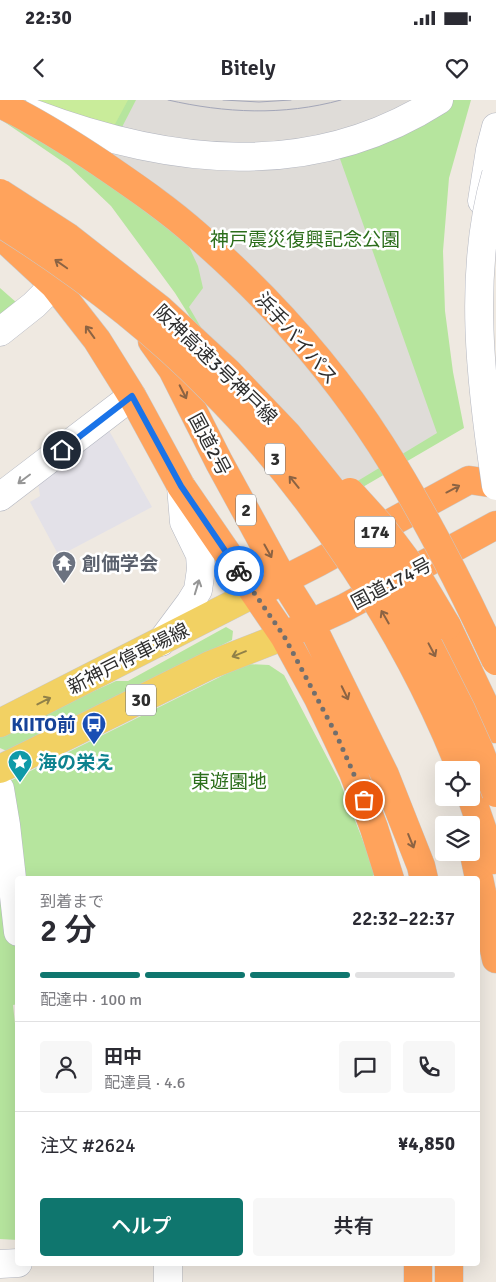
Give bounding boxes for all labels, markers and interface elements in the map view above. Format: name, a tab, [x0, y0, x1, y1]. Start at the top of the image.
text: 22:30	[25, 6, 72, 30]
icon: back	[25, 54, 53, 82]
text: Bitely	[220, 54, 276, 81]
icon: heart	[443, 54, 471, 82]
park label: 神戸震災復興記念公園	[210, 228, 400, 252]
one-way arrow	[55, 259, 69, 269]
street label: 浜手バイパス	[250, 288, 343, 389]
street label: 阪神高速3号神戸線	[149, 300, 282, 430]
one-way arrow	[85, 325, 96, 339]
one-way arrow	[178, 384, 188, 399]
street label: 国道2号	[183, 409, 236, 480]
pin	[41, 429, 83, 471]
icon: home	[48, 436, 76, 464]
road number: 3	[265, 444, 285, 474]
one-way arrow	[17, 474, 31, 484]
one-way arrow	[288, 476, 299, 489]
one-way arrow	[445, 484, 459, 494]
road number: 2	[236, 494, 256, 526]
road number: 174	[355, 517, 395, 548]
one-way arrow	[263, 543, 273, 557]
courier	[214, 546, 264, 596]
temple icon: 創価学会	[51, 550, 77, 584]
place label: 創価学会	[82, 552, 158, 576]
street label: 国道174号	[347, 553, 436, 615]
icon: bike	[225, 557, 253, 585]
one-way arrow	[193, 580, 202, 595]
one-way arrow	[379, 610, 389, 625]
street label: 新神戸停車場線	[64, 618, 193, 700]
one-way arrow	[427, 642, 437, 657]
one-way arrow	[231, 650, 247, 659]
road number: 30	[126, 684, 156, 716]
one-way arrow	[341, 685, 351, 700]
one-way arrow	[36, 696, 51, 706]
bus stop icon: KIITO前	[81, 711, 107, 745]
place label: KIITO前	[11, 713, 76, 737]
place icon: 海の栄え	[7, 749, 33, 783]
place label: 海の栄え	[38, 751, 114, 775]
map controls	[435, 761, 480, 861]
button: locate	[435, 761, 480, 806]
park label: 東遊園地	[191, 770, 267, 794]
pin	[343, 779, 385, 821]
icon: bag	[350, 786, 378, 814]
button: layers	[435, 816, 480, 861]
one-way arrow	[407, 833, 416, 849]
text: 到着まで	[40, 892, 104, 912]
text: 22:32–22:37	[352, 907, 455, 931]
text: 2 分	[40, 911, 96, 950]
text: 配達中 · 100 m	[40, 990, 142, 1010]
button: person	[40, 1041, 92, 1093]
button: chat	[339, 1041, 391, 1093]
button: phone	[403, 1041, 455, 1093]
text: 田中	[104, 1045, 142, 1069]
text: 配達員 · 4.6	[104, 1073, 185, 1093]
text: ¥4,850	[398, 1132, 455, 1156]
text: 注文 #2624	[40, 1134, 135, 1158]
button: ヘルプ	[40, 1198, 243, 1256]
button: 共有	[253, 1198, 455, 1256]

